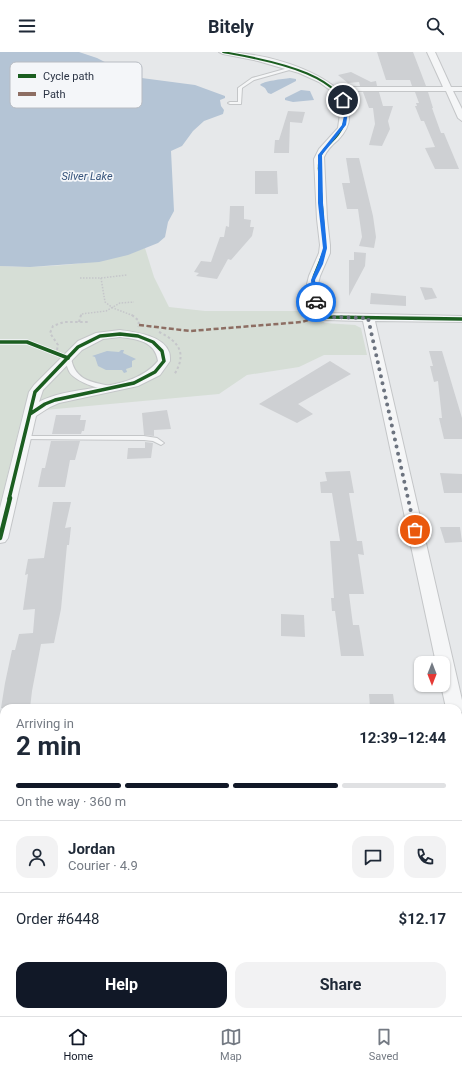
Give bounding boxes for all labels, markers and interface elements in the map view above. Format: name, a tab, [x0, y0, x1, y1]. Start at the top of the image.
icon: menu	[16, 15, 38, 37]
icon: search	[424, 15, 446, 37]
text: Bitely	[208, 16, 254, 37]
legend	[10, 62, 142, 108]
text: Cycle path	[43, 70, 94, 83]
pin	[326, 83, 360, 117]
text: Path	[43, 88, 66, 101]
icon: home	[332, 89, 354, 111]
water label: Silver Lake	[61, 170, 113, 183]
courier	[296, 282, 336, 322]
icon: car	[305, 291, 327, 313]
pin	[398, 513, 432, 547]
icon: bag	[404, 519, 426, 541]
north arrow	[414, 656, 450, 692]
map controls	[414, 656, 450, 692]
text: Arriving in	[16, 716, 74, 731]
text: 12:39–12:44	[359, 729, 446, 747]
text: 2 min	[16, 731, 81, 761]
text: On the way · 360 m	[16, 794, 126, 809]
button: person	[16, 836, 58, 878]
button: chat	[352, 836, 394, 878]
button: phone	[404, 836, 446, 878]
text: Jordan	[68, 840, 115, 858]
text: Courier · 4.9	[68, 858, 138, 873]
text: Order #6448	[16, 910, 99, 928]
text: $12.17	[399, 910, 446, 928]
button: Help	[16, 962, 227, 1008]
button: Share	[235, 962, 446, 1008]
tab: Home	[63, 1026, 93, 1063]
tab: Map	[220, 1026, 242, 1063]
tab: Saved	[369, 1026, 399, 1063]

